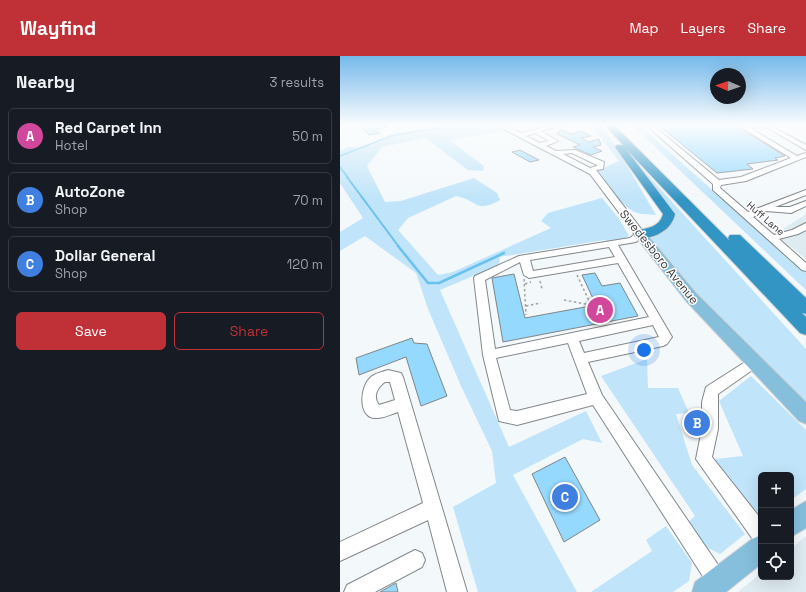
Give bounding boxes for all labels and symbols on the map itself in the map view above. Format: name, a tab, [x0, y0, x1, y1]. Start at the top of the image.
north arrow	[710, 68, 746, 104]
street label: Huff Lane	[744, 198, 787, 238]
street label: Swedesboro Avenue	[616, 206, 702, 308]
pin: A	[587, 295, 613, 325]
your location	[634, 340, 654, 360]
pin: B	[684, 408, 710, 438]
pin: C	[552, 482, 578, 512]

